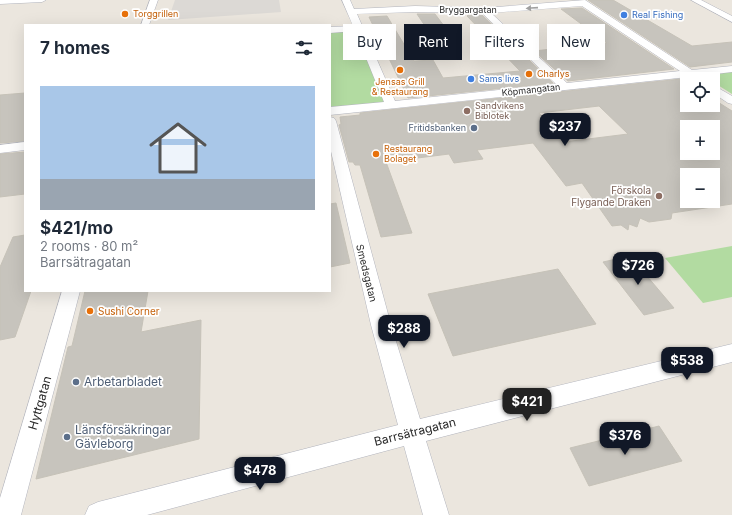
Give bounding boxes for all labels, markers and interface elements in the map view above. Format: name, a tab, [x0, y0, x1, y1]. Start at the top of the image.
street label: Bryggargatan	[439, 4, 497, 15]
one-way arrow	[526, 4, 538, 11]
place label: Torggrillen	[133, 8, 178, 19]
marker: Torggrillen	[120, 9, 130, 19]
place label: Real Fishing	[632, 9, 683, 20]
marker: Real Fishing	[619, 10, 629, 20]
chip: Buy	[343, 24, 396, 60]
chip: Rent	[404, 24, 462, 60]
chip: Filters	[470, 24, 539, 60]
chip: New	[547, 24, 605, 60]
icon: filters	[293, 37, 315, 59]
text: 7 homes	[40, 38, 110, 58]
marker: Jensas Grill & Restaurang	[395, 65, 405, 75]
place label: Charlys	[537, 68, 570, 79]
marker: Charlys	[524, 69, 534, 79]
map controls	[680, 72, 720, 208]
button: locate	[680, 72, 720, 112]
place label: Sams livs	[479, 73, 519, 84]
marker: Sams livs	[466, 74, 476, 84]
place label: Jensas Grill & Restaurang	[372, 76, 428, 97]
street label: Köpmangatan	[501, 81, 561, 98]
place label: Sandvikens Biblotek	[475, 100, 524, 121]
marker: Sandvikens Biblotek	[462, 106, 472, 116]
icon: home	[142, 112, 214, 184]
pin: $237	[541, 113, 589, 147]
text: $237	[549, 118, 581, 134]
button: +	[680, 120, 720, 160]
place label: Fritidsbanken	[409, 122, 466, 133]
marker: Fritidsbanken	[469, 123, 479, 133]
place label: Restaurang Bolaget	[384, 143, 432, 164]
marker: Restaurang Bolaget	[371, 149, 381, 159]
button: −	[680, 168, 720, 208]
place label: Förskola Flygande Draken	[571, 184, 651, 208]
marker: Förskola Flygande Draken	[654, 191, 664, 201]
text: $421/mo	[40, 218, 113, 238]
text: 2 rooms · 80 m²	[40, 238, 138, 254]
street label: Smedsgatan	[354, 243, 380, 303]
pin: $726	[614, 252, 662, 286]
text: Barrsätragatan	[40, 254, 131, 270]
text: $726	[622, 257, 654, 273]
place label: Sushi Corner	[98, 305, 160, 317]
marker: Sushi Corner	[85, 306, 95, 316]
pin: $288	[380, 315, 428, 349]
text: $288	[387, 320, 421, 336]
pin: $538	[663, 347, 711, 381]
text: $538	[670, 352, 704, 368]
street label: Hyttgatan	[25, 374, 54, 431]
place label: Arbetarbladet	[84, 374, 162, 389]
marker: Arbetarbladet	[71, 377, 81, 387]
pin: $421	[503, 388, 551, 422]
text: $421	[511, 393, 543, 409]
street label: Barrsätragatan	[372, 414, 457, 449]
place label: Länsförsäkringar Gävleborg	[75, 422, 171, 451]
pin: $376	[601, 422, 649, 456]
text: $376	[609, 427, 641, 443]
marker: Länsförsäkringar Gävleborg	[62, 432, 72, 442]
pin: $478	[236, 457, 284, 491]
text: $478	[243, 462, 277, 478]

